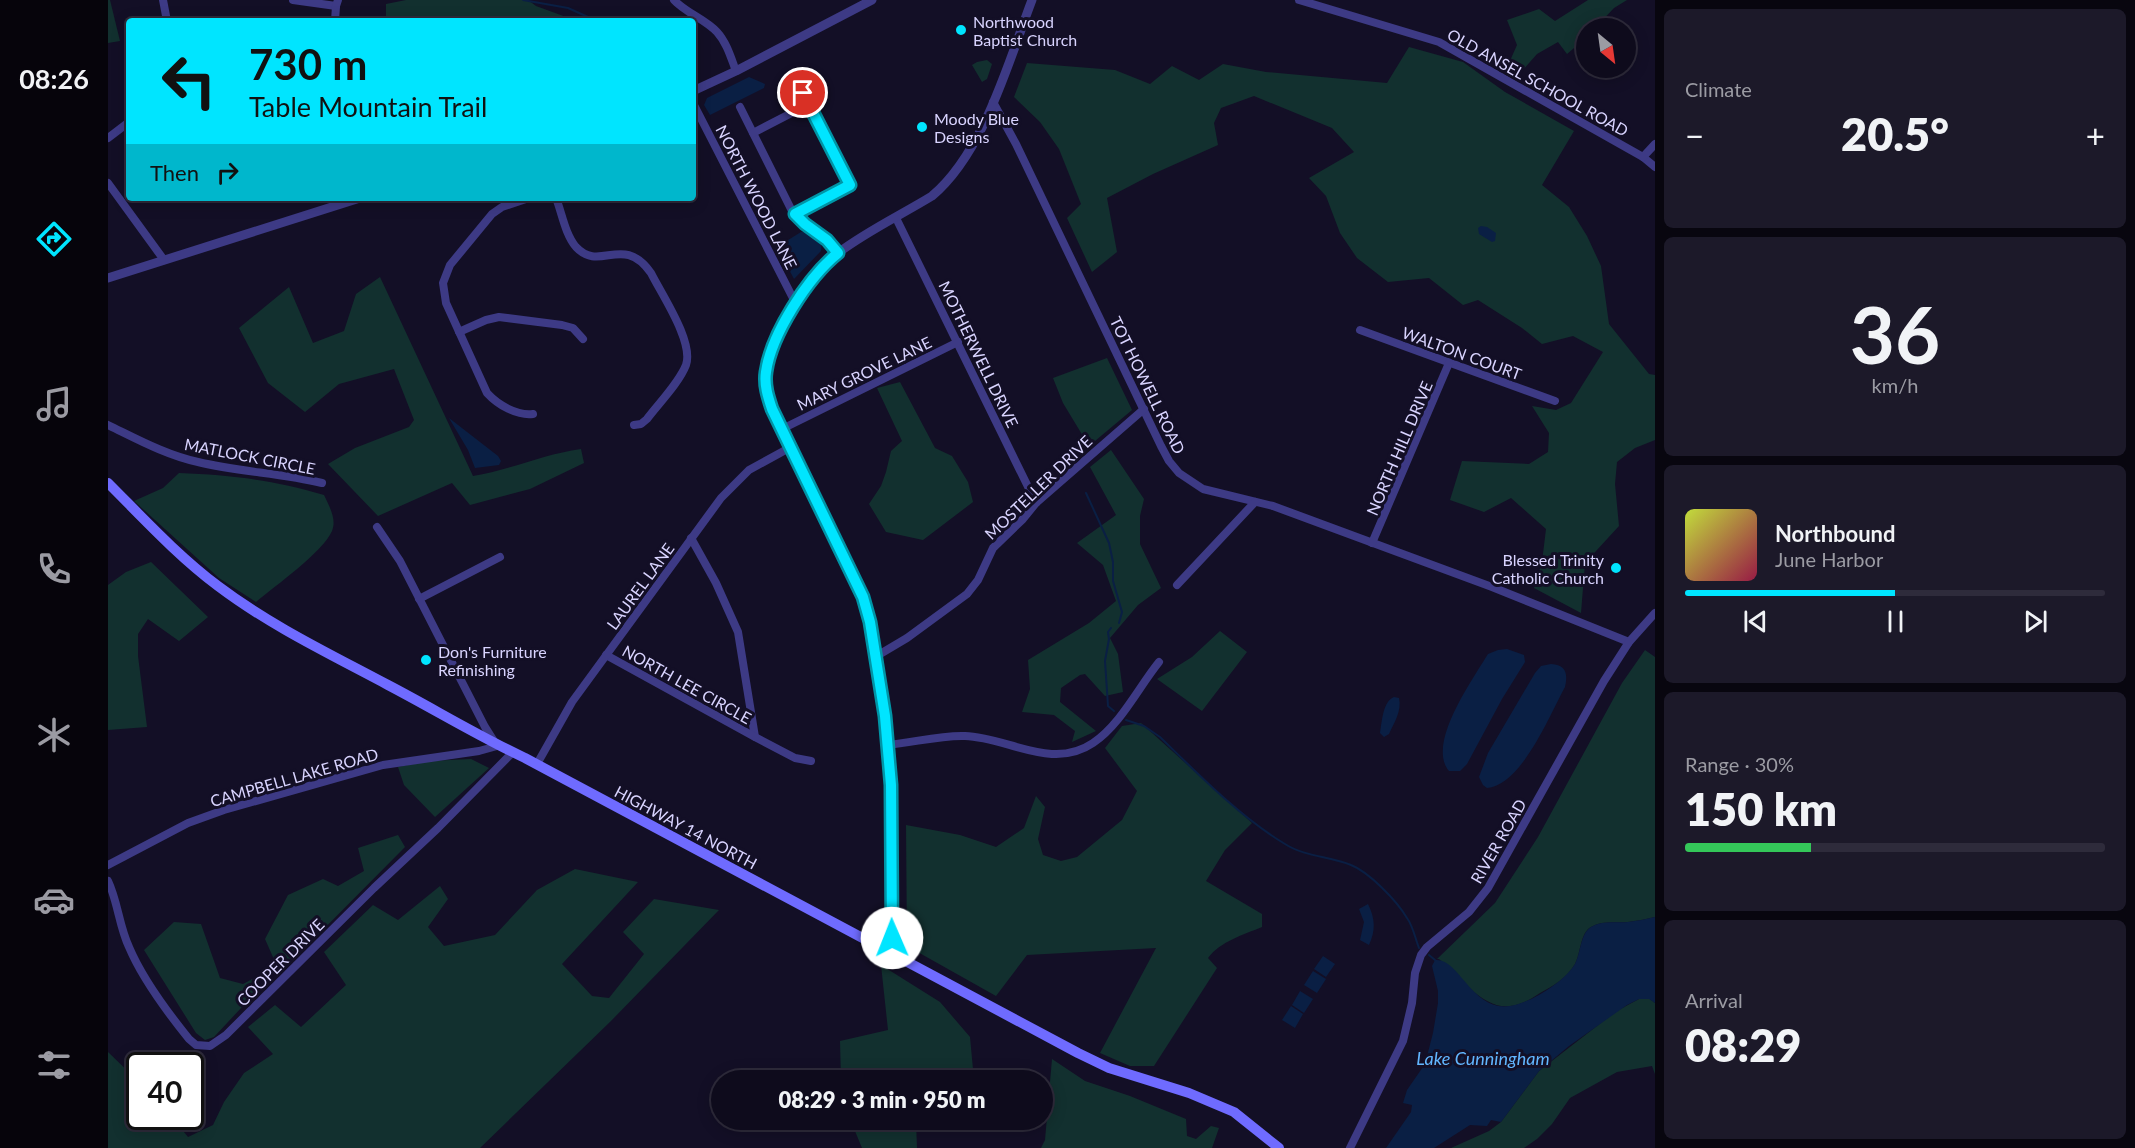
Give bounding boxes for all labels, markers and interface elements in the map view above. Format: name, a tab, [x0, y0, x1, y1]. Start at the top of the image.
place label: Northwood Baptist Church	[973, 12, 1077, 49]
north arrow	[1576, 18, 1636, 78]
map controls	[1576, 18, 1636, 78]
marker: Northwood Baptist Church	[954, 23, 968, 37]
street label: OLD ANSEL SCHOOL ROAD	[1444, 24, 1632, 140]
text: 730 m	[249, 39, 367, 89]
icon: left	[150, 42, 228, 120]
text: 08:26	[19, 62, 89, 95]
pin	[777, 67, 828, 118]
icon: arrive	[786, 76, 819, 109]
text: Climate	[1685, 77, 1752, 101]
text: Table Mountain Trail	[249, 90, 487, 123]
text: 20.5°	[1841, 107, 1949, 161]
place label: Moody Blue Designs	[934, 109, 1019, 146]
text: −	[1685, 115, 1704, 155]
text: +	[2086, 115, 2105, 155]
marker: Moody Blue Designs	[915, 120, 929, 134]
street label: NORTH WOOD LANE	[712, 122, 802, 272]
icon: right	[211, 156, 244, 189]
text: Then	[150, 159, 199, 186]
icon: directions	[33, 218, 75, 260]
street label: MOTHERWELL DRIVE	[935, 278, 1023, 430]
text: 36	[1850, 287, 1940, 381]
street label: TOT HOWELL ROAD	[1106, 313, 1190, 457]
street label: WALTON COURT	[1400, 323, 1525, 384]
street label: MARY GROVE LANE	[794, 332, 934, 414]
text: km/h	[1872, 373, 1918, 397]
street label: NORTH HILL DRIVE	[1362, 378, 1436, 518]
icon: music	[33, 383, 75, 425]
street label: MOSTELLER DRIVE	[980, 431, 1096, 543]
street label: MATLOCK CIRCLE	[183, 434, 317, 478]
text: Northbound	[1775, 520, 1895, 547]
street label: LAUREL LANE	[602, 539, 678, 633]
text: June Harbor	[1775, 547, 1883, 571]
icon: phone	[33, 548, 75, 590]
place label: Blessed Trinity Catholic Church	[1492, 550, 1605, 587]
marker: Blessed Trinity Catholic Church	[1609, 561, 1623, 575]
icon: previous	[1739, 605, 1772, 638]
icon: pause	[1879, 605, 1912, 638]
icon: next	[2019, 605, 2052, 638]
street label: NORTH LEE CIRCLE	[619, 641, 755, 727]
place label: Don's Furniture Refinishing	[438, 642, 547, 679]
marker: Don's Furniture Refinishing	[419, 653, 433, 667]
icon: climate	[33, 714, 75, 756]
street label: CAMPBELL LAKE ROAD	[208, 744, 380, 810]
text: Range · 30%	[1685, 752, 1794, 776]
street label: HIGHWAY 14 NORTH	[612, 781, 760, 873]
text: 150 km	[1685, 782, 1837, 836]
street label: RIVER ROAD	[1466, 795, 1530, 887]
icon: car	[33, 879, 75, 921]
position arrow	[860, 906, 924, 970]
street label: COOPER DRIVE	[232, 914, 328, 1010]
text: Arrival	[1685, 988, 1743, 1012]
text: 08:29	[1685, 1018, 1801, 1072]
icon: filters	[33, 1044, 75, 1086]
water label: Lake Cunningham	[1416, 1047, 1550, 1069]
speed limit sign: 40	[126, 1052, 204, 1130]
text: 08:29 · 3 min · 950 m	[779, 1086, 985, 1113]

